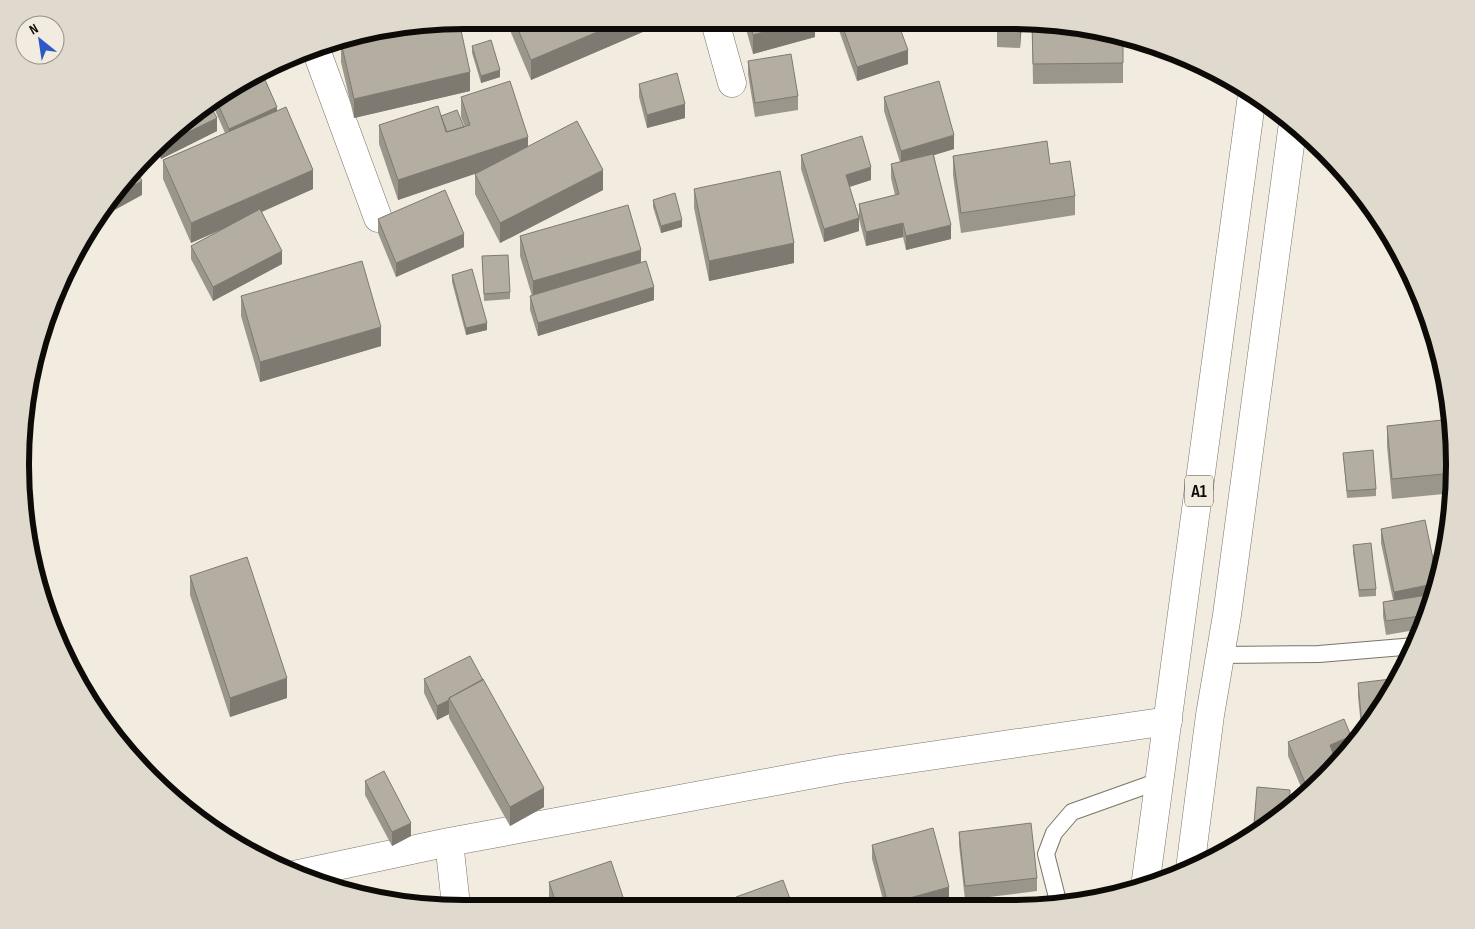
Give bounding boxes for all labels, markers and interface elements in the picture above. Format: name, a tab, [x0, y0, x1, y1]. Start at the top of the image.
north arrow	[15, 15, 65, 65]
text: N	[26, 20, 41, 38]
road number: A1	[1185, 476, 1213, 506]

